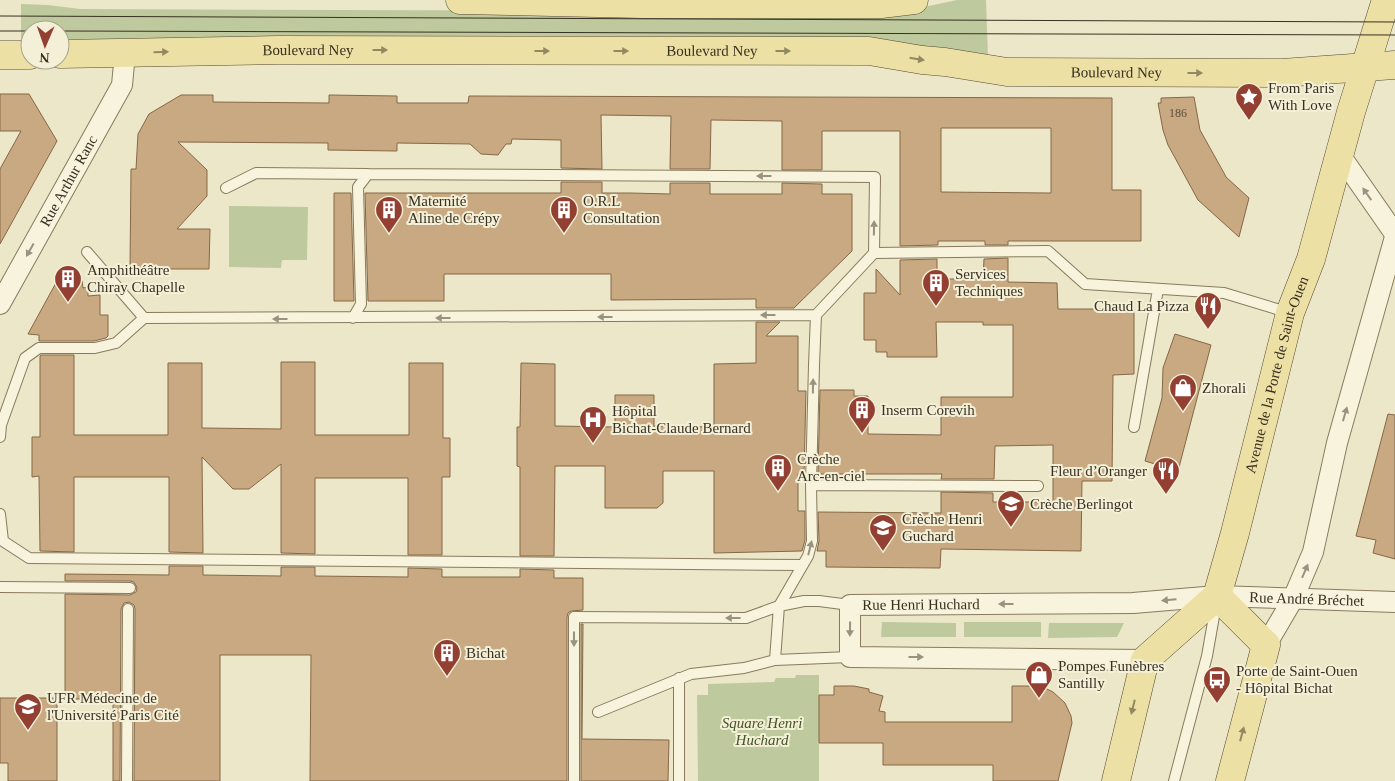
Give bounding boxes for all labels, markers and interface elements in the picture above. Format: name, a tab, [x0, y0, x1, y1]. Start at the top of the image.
north arrow	[20, 20, 70, 70]
street label: Boulevard Ney	[262, 42, 354, 58]
street label: Boulevard Ney	[666, 43, 758, 59]
one-way arrow	[372, 46, 388, 54]
one-way arrow	[534, 47, 550, 55]
one-way arrow	[613, 47, 629, 55]
one-way arrow	[775, 47, 791, 55]
one-way arrow	[153, 48, 169, 56]
text: N	[39, 50, 50, 65]
one-way arrow	[910, 56, 926, 64]
street label: Boulevard Ney	[1071, 64, 1162, 81]
one-way arrow	[1188, 69, 1204, 77]
place label: From Paris With Love	[1268, 80, 1334, 113]
place icon: From Paris With Love	[1234, 82, 1264, 121]
house number: 186	[1169, 106, 1187, 120]
street label: Rue Arthur Ranc	[37, 132, 101, 229]
one-way arrow	[756, 172, 772, 180]
one-way arrow	[1362, 188, 1372, 201]
place label: Maternité Aline de Crépy	[408, 193, 500, 226]
place label: O.R.L Consultation	[583, 193, 660, 226]
building icon: Maternité Aline de Crépy	[374, 195, 404, 234]
building icon: O.R.L Consultation	[549, 195, 579, 234]
one-way arrow	[871, 220, 879, 236]
one-way arrow	[26, 243, 34, 258]
place label: Amphithéâtre Chiray Chapelle	[87, 262, 185, 295]
building icon: Amphithéâtre Chiray Chapelle	[53, 264, 83, 303]
place label: Services Techniques	[955, 266, 1023, 299]
building icon: Services Techniques	[921, 268, 951, 307]
street label: Avenue de la Porte de Saint-Ouen	[1242, 274, 1312, 475]
restaurant icon: Chaud La Pizza	[1193, 291, 1223, 330]
place label: Chaud La Pizza	[1094, 298, 1189, 314]
one-way arrow	[759, 311, 775, 319]
one-way arrow	[597, 313, 613, 321]
one-way arrow	[434, 314, 450, 322]
one-way arrow	[272, 315, 288, 323]
shop icon: Zhorali	[1168, 373, 1198, 412]
one-way arrow	[809, 377, 817, 393]
place label: Zhorali	[1202, 380, 1246, 396]
building icon: Inserm Corevih	[847, 395, 877, 434]
place label: Inserm Corevih	[881, 402, 975, 418]
place label: Hôpital Bichat-Claude Bernard	[612, 403, 751, 436]
hospital icon: Hôpital Bichat-Claude Bernard	[578, 405, 608, 444]
one-way arrow	[1342, 407, 1350, 422]
place label: Crèche Arc-en-ciel	[797, 451, 865, 484]
building icon: Crèche Arc-en-ciel	[763, 453, 793, 492]
restaurant icon: Fleur d’Oranger	[1151, 456, 1181, 495]
place label: Fleur d’Oranger	[1050, 463, 1147, 479]
school or university icon: Crèche Berlingot	[996, 489, 1026, 528]
place label: Crèche Berlingot	[1030, 496, 1134, 512]
place label: Crèche Henri Guchard	[902, 511, 982, 544]
school or university icon: Crèche Henri Guchard	[868, 513, 898, 552]
one-way arrow	[806, 540, 814, 555]
one-way arrow	[1301, 564, 1309, 578]
street label: Rue André Bréchet	[1249, 589, 1365, 609]
street label: Rue Henri Huchard	[862, 596, 980, 613]
one-way arrow	[1160, 597, 1176, 605]
one-way arrow	[998, 600, 1014, 608]
one-way arrow	[724, 614, 740, 622]
one-way arrow	[846, 621, 854, 637]
one-way arrow	[570, 631, 578, 647]
building icon: Bichat	[432, 638, 462, 677]
place label: Bichat	[466, 645, 506, 661]
one-way arrow	[908, 653, 924, 661]
place label: Pompes Funèbres Santilly	[1058, 658, 1164, 691]
shop icon: Pompes Funèbres Santilly	[1024, 660, 1054, 699]
place label: Porte de Saint-Ouen - Hôpital Bichat	[1236, 663, 1358, 696]
bus stop icon: Porte de Saint-Ouen - Hôpital Bichat	[1202, 665, 1232, 704]
place label: UFR Médecine de l'Université Paris Cité	[47, 690, 179, 723]
school or university icon: UFR Médecine de l'Université Paris Cité	[13, 692, 43, 731]
one-way arrow	[1129, 700, 1137, 715]
park label: Square Henri Huchard	[722, 715, 802, 748]
one-way arrow	[1239, 726, 1247, 741]

